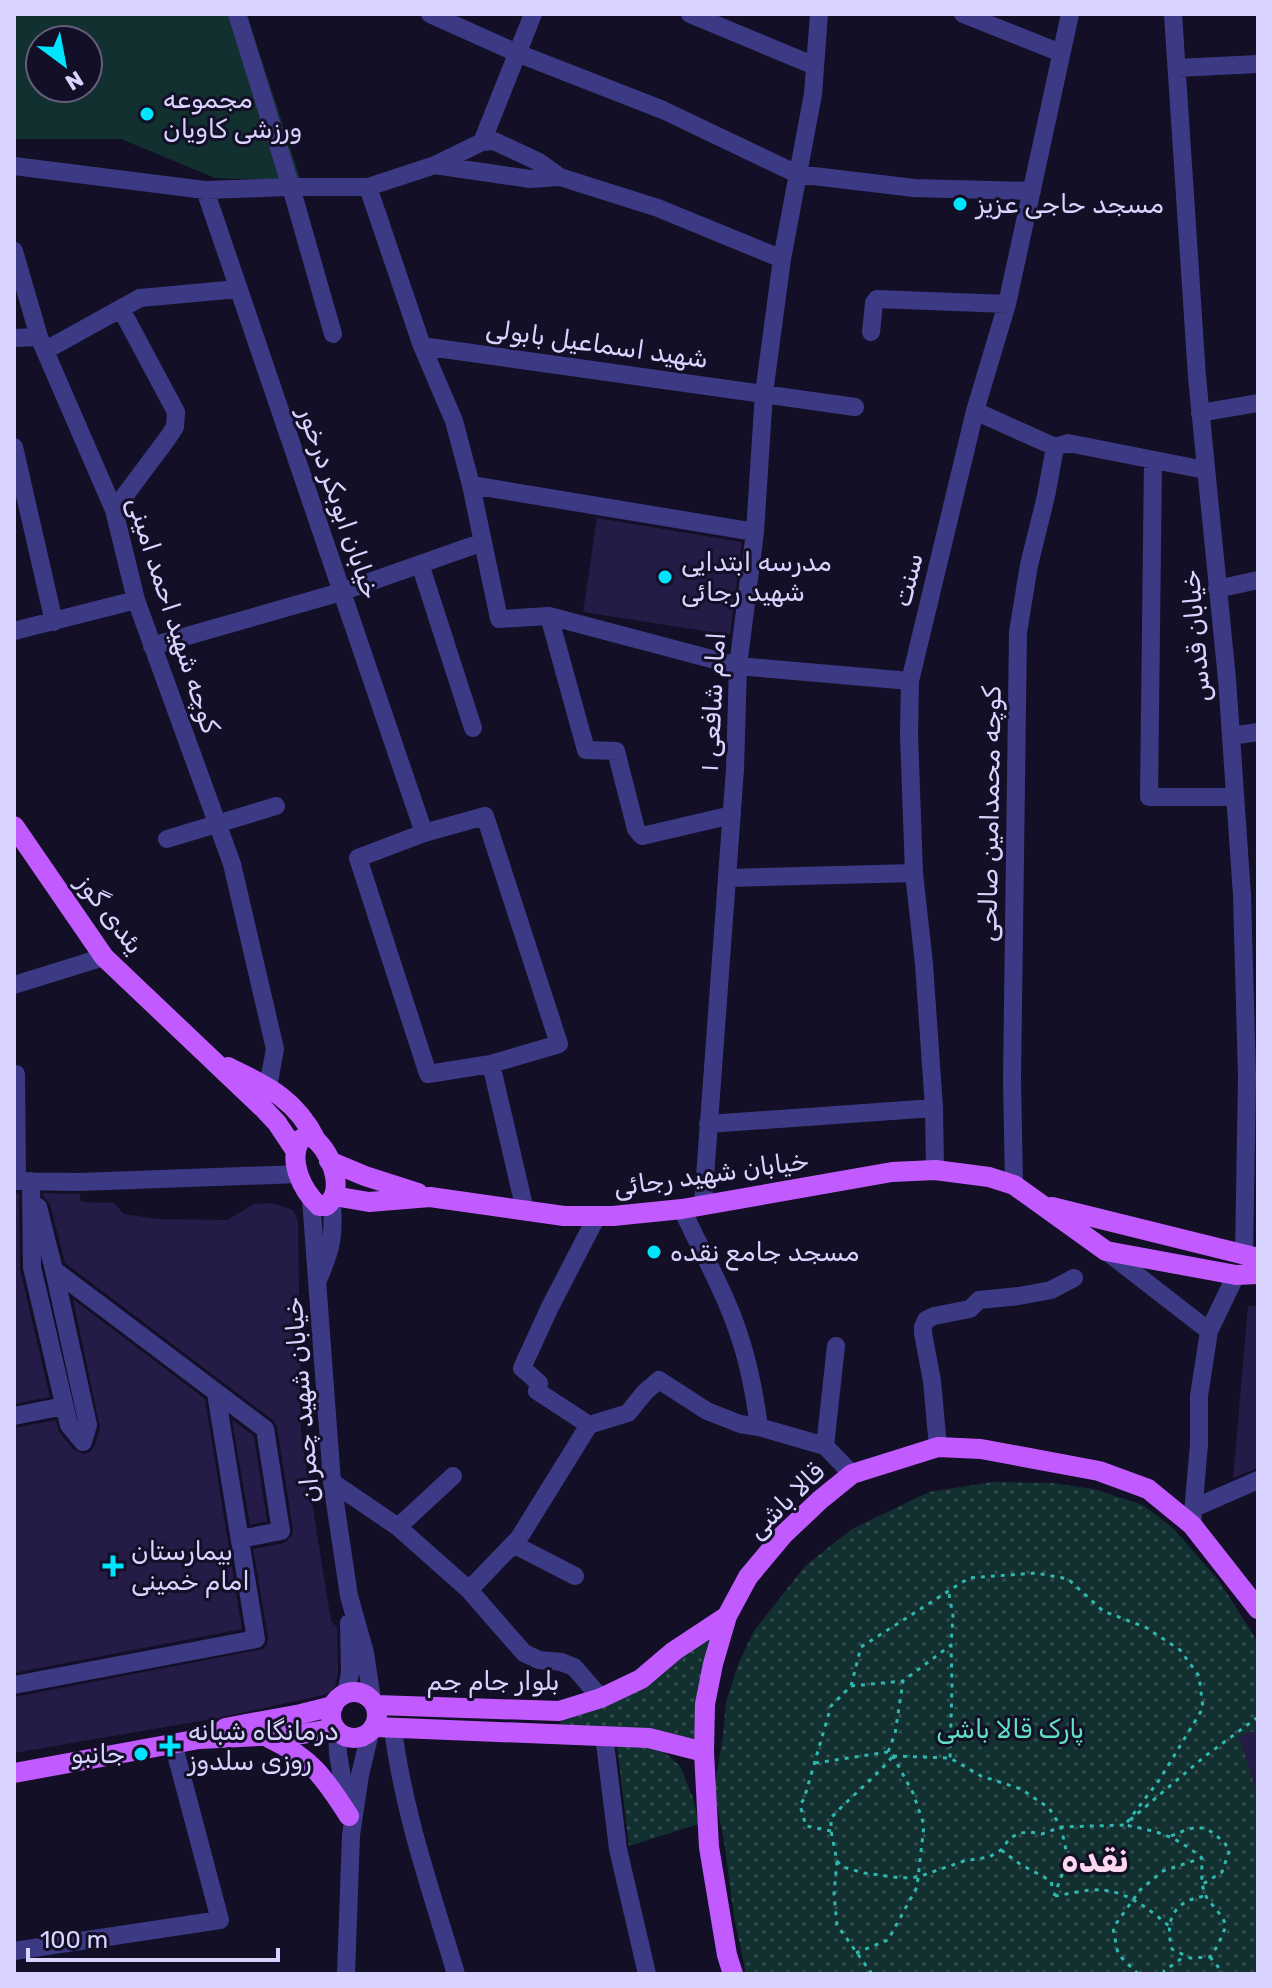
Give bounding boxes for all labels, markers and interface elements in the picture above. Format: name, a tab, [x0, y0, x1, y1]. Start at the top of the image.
north arrow	[24, 24, 104, 104]
text: N	[60, 65, 88, 96]
place label: مجموعه ورزشی کاویان	[163, 84, 302, 145]
marker: مجموعه ورزشی کاویان	[138, 105, 156, 123]
place label: مسجد حاجی عزیز	[974, 189, 1164, 220]
marker: مسجد حاجی عزیز	[951, 195, 969, 213]
street label: شهید اسماعیل بابولی	[484, 313, 710, 375]
street label: خیابان ابوبکر درخور	[291, 401, 386, 603]
street label: کوچه شهید احمد امینی	[120, 493, 226, 737]
place label: مدرسه ابتدایی شهید رجائی	[681, 547, 832, 608]
street label: سنت	[886, 550, 930, 610]
marker: مدرسه ابتدایی شهید رجائی	[656, 568, 674, 586]
street label: خیابان قدس	[1175, 569, 1217, 703]
street label: امام شافعی ۱	[694, 632, 733, 773]
street label: کوچه محمدامین صالحی	[972, 685, 1008, 942]
street label: یئدی گوز	[69, 866, 150, 960]
street label: خیابان شهید رجائی	[611, 1145, 811, 1203]
place label: مسجد جامع نقده	[670, 1237, 859, 1271]
marker: مسجد جامع نقده	[645, 1243, 663, 1261]
street label: خیابان شهید چمران	[278, 1296, 326, 1504]
street label: قالا باشی	[741, 1457, 831, 1545]
place label: بیمارستان امام خمینی	[131, 1536, 250, 1598]
marker: بیمارستان امام خمینی	[102, 1555, 124, 1577]
street label: بلوار جام جم	[427, 1666, 559, 1698]
park label: پارک قالا باشی	[936, 1714, 1084, 1746]
place label: درمانگاه شبانه روزی سلدوز	[186, 1716, 339, 1777]
marker: درمانگاه شبانه روزی سلدوز	[159, 1735, 181, 1757]
place label: جانبو	[71, 1739, 125, 1770]
marker: جانبو	[132, 1745, 150, 1763]
district label: نقده	[1061, 1840, 1129, 1881]
scale bar	[28, 1912, 278, 1962]
text: 100 m	[40, 1926, 108, 1954]

